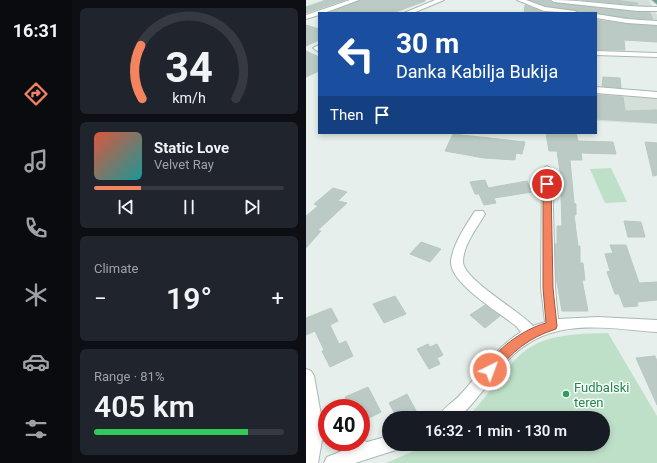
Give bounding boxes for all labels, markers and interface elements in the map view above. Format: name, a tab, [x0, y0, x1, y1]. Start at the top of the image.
text: 16:31	[13, 20, 59, 41]
text: 30 m	[396, 27, 459, 60]
icon: left	[330, 28, 382, 80]
text: 34	[165, 43, 213, 92]
text: Danka Kabilja Bukija	[396, 61, 558, 82]
icon: directions	[22, 80, 50, 108]
text: km/h	[172, 89, 206, 105]
icon: arrive	[371, 104, 393, 126]
text: Then	[330, 106, 363, 124]
text: Static Love	[154, 139, 229, 157]
icon: music	[22, 147, 50, 175]
text: Velvet Ray	[154, 157, 214, 172]
pin	[530, 167, 564, 201]
icon: arrive	[536, 173, 558, 195]
icon: previous	[115, 196, 137, 218]
icon: pause	[178, 196, 200, 218]
icon: next	[241, 196, 263, 218]
icon: phone	[22, 214, 50, 242]
text: Climate	[94, 261, 138, 276]
icon: climate	[22, 281, 50, 309]
text: 19°	[166, 281, 212, 316]
text: −	[94, 286, 107, 311]
text: +	[272, 286, 284, 311]
icon: car	[22, 348, 50, 376]
position arrow	[469, 349, 511, 391]
text: Range · 81%	[94, 369, 164, 384]
place label: Fudbalski teren	[574, 380, 630, 410]
text: 405 km	[94, 389, 195, 424]
marker: Fudbalski teren	[561, 389, 571, 399]
speed limit sign: 40	[318, 399, 370, 451]
icon: filters	[22, 415, 50, 443]
text: 16:32 · 1 min · 130 m	[425, 422, 567, 440]

